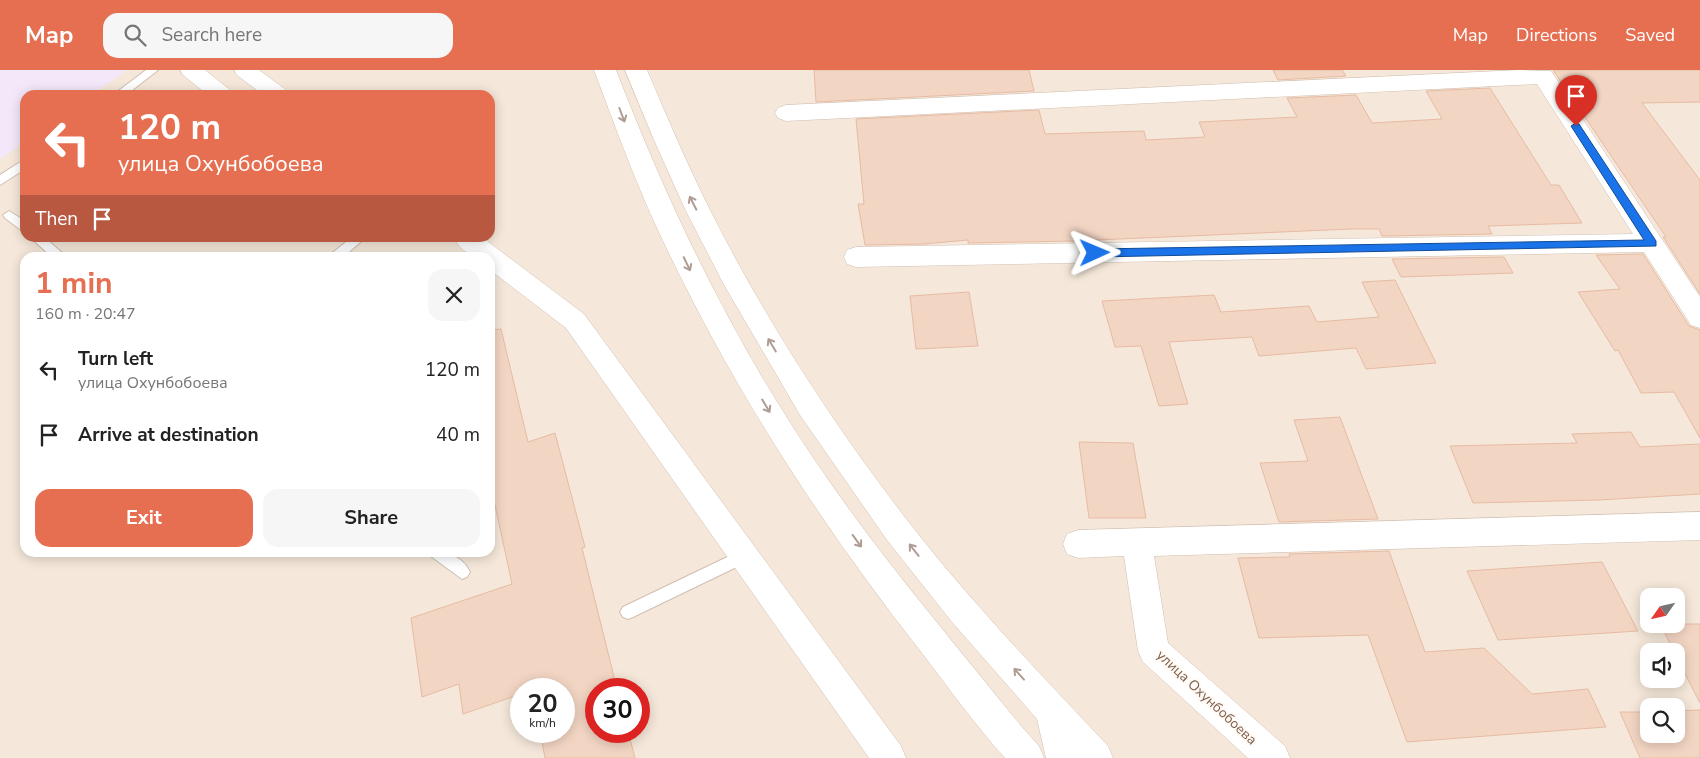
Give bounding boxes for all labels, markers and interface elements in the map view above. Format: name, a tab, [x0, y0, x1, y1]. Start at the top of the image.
search box	[103, 13, 453, 58]
text: Map	[25, 19, 73, 51]
icon: search	[121, 21, 149, 49]
text: Search here	[161, 22, 262, 48]
text: Map	[1453, 23, 1488, 47]
text: Directions	[1516, 23, 1597, 47]
text: Saved	[1625, 23, 1675, 47]
pin	[1555, 75, 1597, 126]
icon: arrive	[1562, 82, 1590, 110]
text: 120 m	[118, 104, 221, 151]
one-way arrow	[618, 107, 627, 123]
icon: left	[35, 110, 100, 175]
text: улица Охунбобоева	[118, 149, 324, 179]
one-way arrow	[688, 196, 697, 211]
icon: arrive	[88, 205, 116, 233]
text: Then	[35, 206, 78, 232]
position arrow	[1068, 226, 1120, 278]
one-way arrow	[683, 256, 692, 271]
text: 1 min	[35, 263, 113, 304]
button: close	[428, 269, 480, 321]
text: 160 m · 20:47	[35, 303, 136, 325]
one-way arrow	[766, 338, 776, 352]
text: Turn left	[78, 346, 153, 372]
icon: left	[35, 356, 63, 384]
text: 120 m	[425, 357, 480, 383]
text: улица Охунбобоева	[78, 372, 228, 394]
one-way arrow	[762, 399, 772, 413]
icon: arrive	[35, 421, 63, 449]
text: Arrive at destination	[78, 422, 259, 448]
text: 40 m	[436, 422, 480, 448]
button: Exit	[35, 489, 253, 547]
button: Share	[263, 489, 480, 547]
one-way arrow	[852, 534, 862, 548]
one-way arrow	[908, 544, 919, 557]
north arrow	[1640, 588, 1685, 632]
map controls	[1640, 588, 1685, 743]
button: sound	[1640, 643, 1685, 688]
street label: улица Охунбобоева	[1152, 646, 1261, 749]
one-way arrow	[1014, 668, 1025, 681]
speed limit sign: 30	[585, 678, 650, 743]
text: 20	[527, 687, 558, 721]
button: search	[1640, 698, 1685, 743]
text: km/h	[529, 715, 556, 731]

